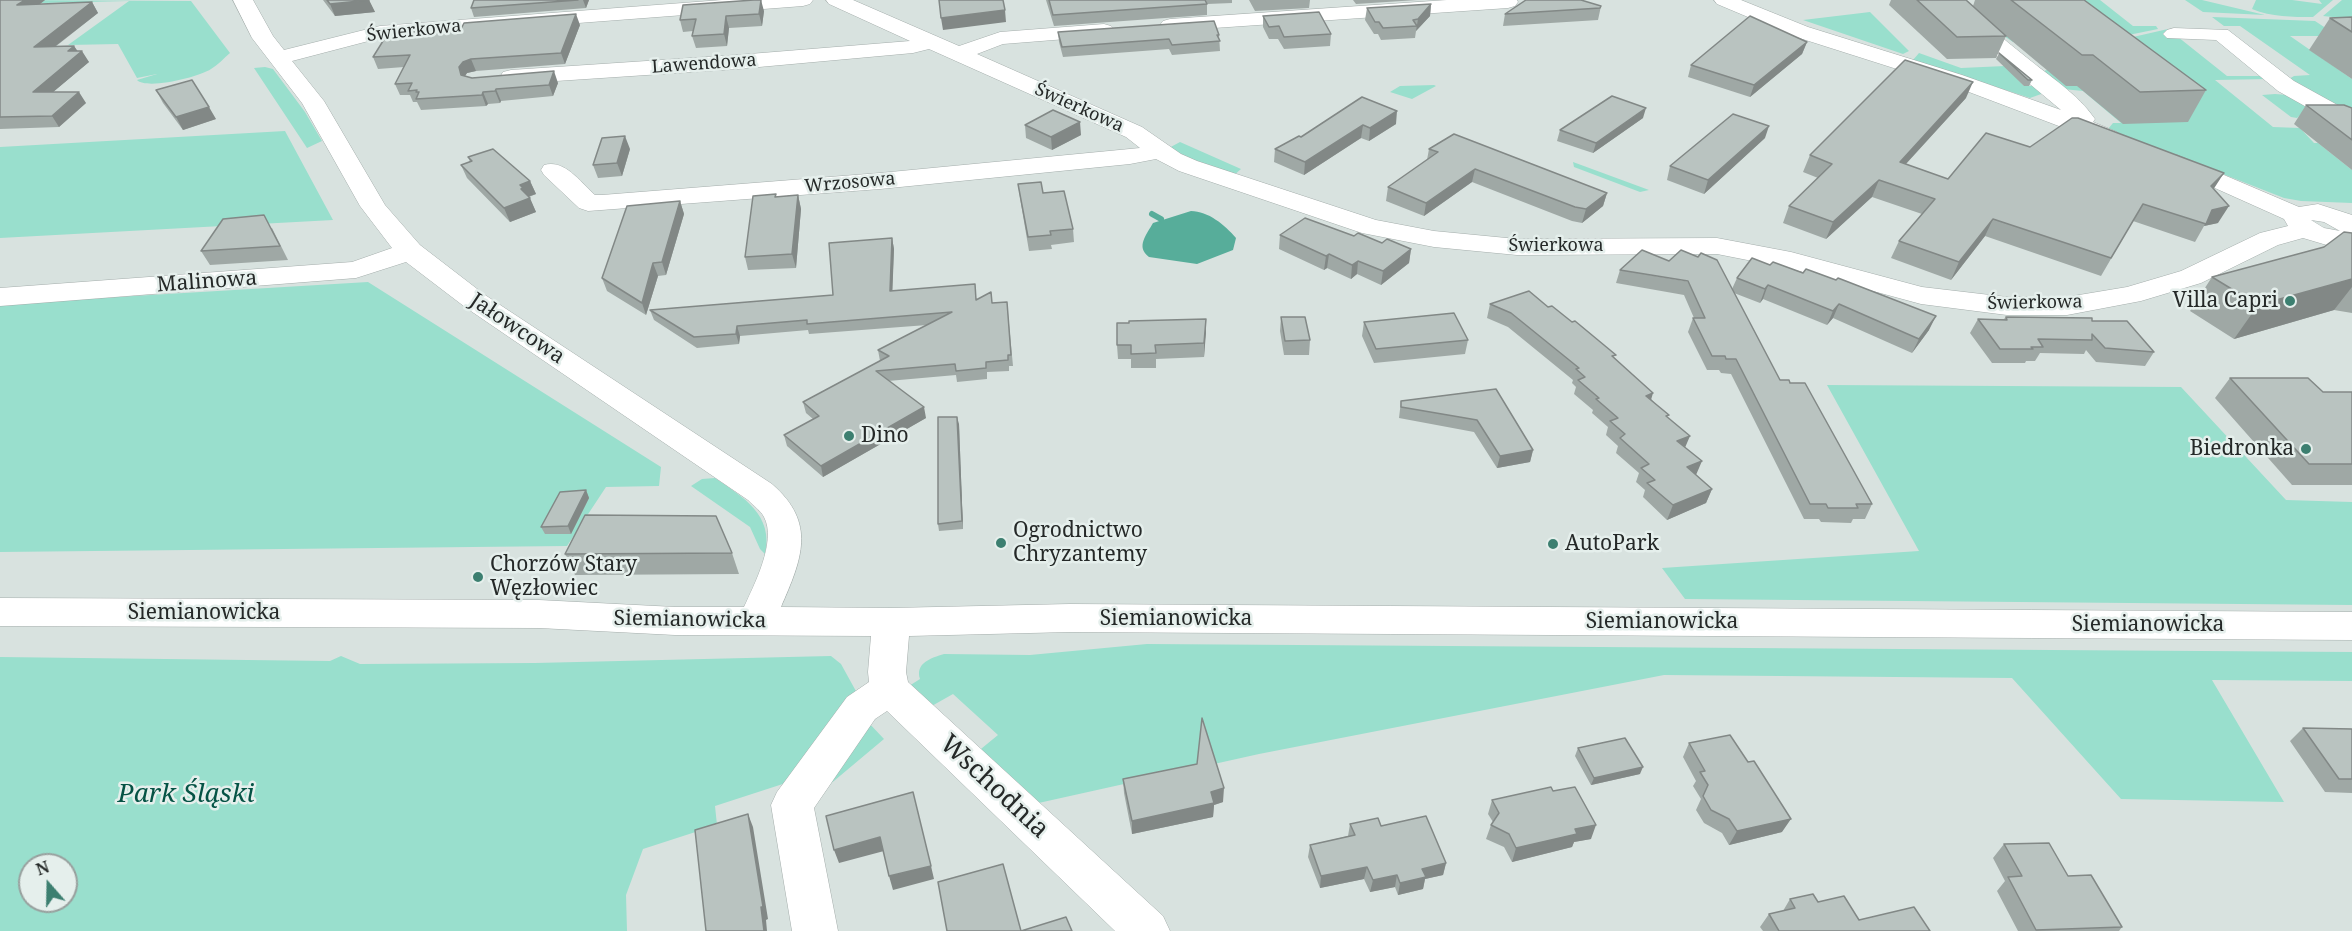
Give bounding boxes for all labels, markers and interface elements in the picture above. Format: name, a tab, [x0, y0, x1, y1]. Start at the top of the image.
street label: Świerkowa	[366, 15, 462, 47]
street label: Lawendowa	[651, 50, 757, 78]
street label: Świerkowa	[1031, 79, 1127, 137]
street label: Wrzosowa	[804, 168, 896, 198]
street label: Świerkowa	[1508, 235, 1604, 257]
street label: Malinowa	[156, 266, 258, 298]
street label: Jałowcowa	[465, 288, 569, 370]
place label: Villa Capri	[2173, 288, 2278, 314]
street label: Świerkowa	[1987, 291, 2083, 315]
marker: Villa Capri	[2283, 294, 2297, 308]
place label: Dino	[861, 423, 909, 449]
marker: Dino	[842, 429, 856, 443]
place label: Biedronka	[2190, 436, 2294, 462]
marker: Biedronka	[2299, 442, 2313, 456]
place label: Ogrodnictwo Chryzantemy	[1013, 518, 1147, 568]
place label: AutoPark	[1565, 531, 1659, 557]
marker: Ogrodnictwo Chryzantemy	[994, 536, 1008, 550]
marker: AutoPark	[1546, 537, 1560, 551]
place label: Chorzów Stary Węzłowiec	[490, 552, 637, 602]
marker: Chorzów Stary Węzłowiec	[471, 570, 485, 584]
street label: Siemianowicka	[128, 600, 280, 626]
street label: Siemianowicka	[613, 606, 767, 634]
street label: Siemianowicka	[1100, 606, 1252, 632]
street label: Siemianowicka	[1586, 609, 1738, 635]
street label: Siemianowicka	[2072, 612, 2224, 638]
street label: Wschodnia	[933, 729, 1055, 845]
park label: Park Śląski	[118, 779, 254, 811]
north arrow	[18, 853, 78, 913]
text: N	[33, 855, 52, 880]

